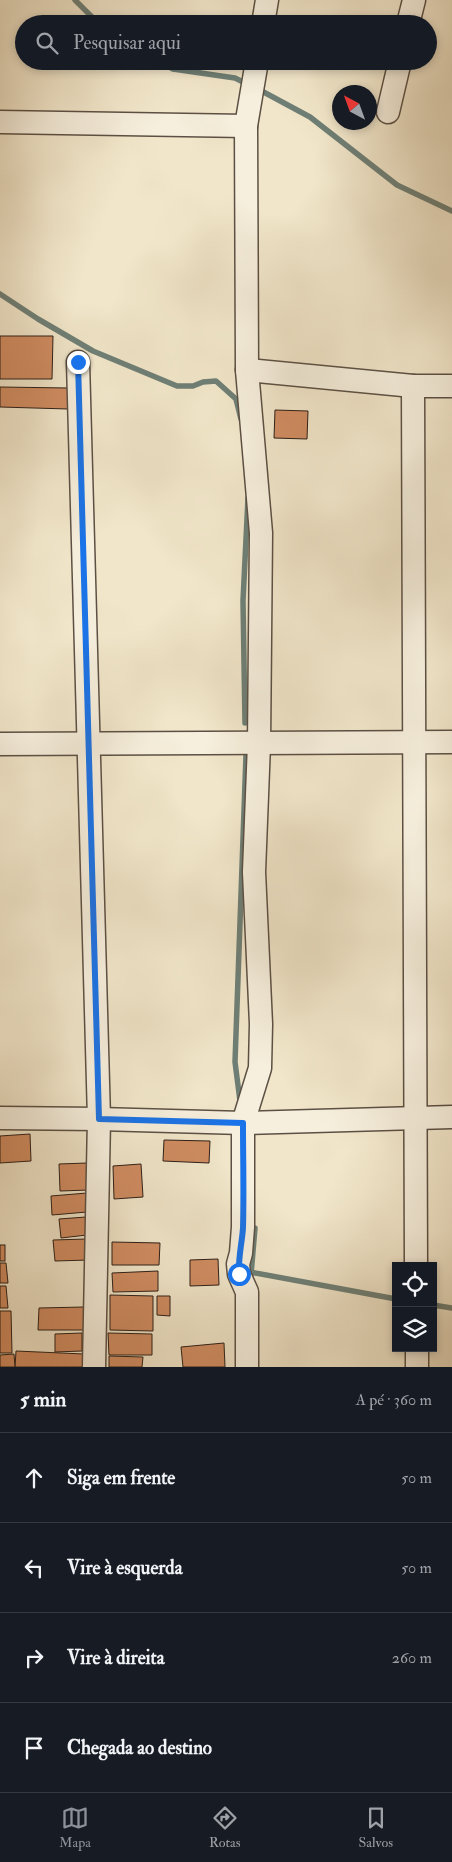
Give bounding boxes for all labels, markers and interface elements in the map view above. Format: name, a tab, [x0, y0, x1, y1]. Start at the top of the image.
search box	[15, 15, 437, 70]
icon: search	[33, 29, 61, 57]
text: Pesquisar aqui	[73, 31, 181, 55]
north arrow	[332, 85, 377, 130]
route end	[67, 351, 90, 374]
map controls	[392, 1262, 437, 1352]
button: locate	[392, 1262, 437, 1307]
route start	[228, 1263, 251, 1286]
button: layers	[392, 1307, 437, 1352]
text: 5 min	[20, 1386, 66, 1413]
text: A pé · 360 m	[356, 1390, 432, 1410]
icon: ahead	[20, 1464, 48, 1492]
text: Siga em frente	[67, 1466, 175, 1490]
text: 50 m	[401, 1468, 432, 1488]
icon: left	[20, 1554, 48, 1582]
text: Vire à esquerda	[67, 1556, 182, 1580]
text: 50 m	[401, 1558, 432, 1578]
icon: right	[20, 1644, 48, 1672]
text: Vire à direita	[67, 1646, 164, 1670]
text: 260 m	[392, 1648, 432, 1668]
icon: arrive	[20, 1734, 48, 1762]
text: Chegada ao destino	[67, 1736, 212, 1760]
tab: Mapa	[59, 1804, 91, 1851]
tab: Rotas	[209, 1804, 241, 1851]
tab: Salvos	[358, 1804, 393, 1851]

